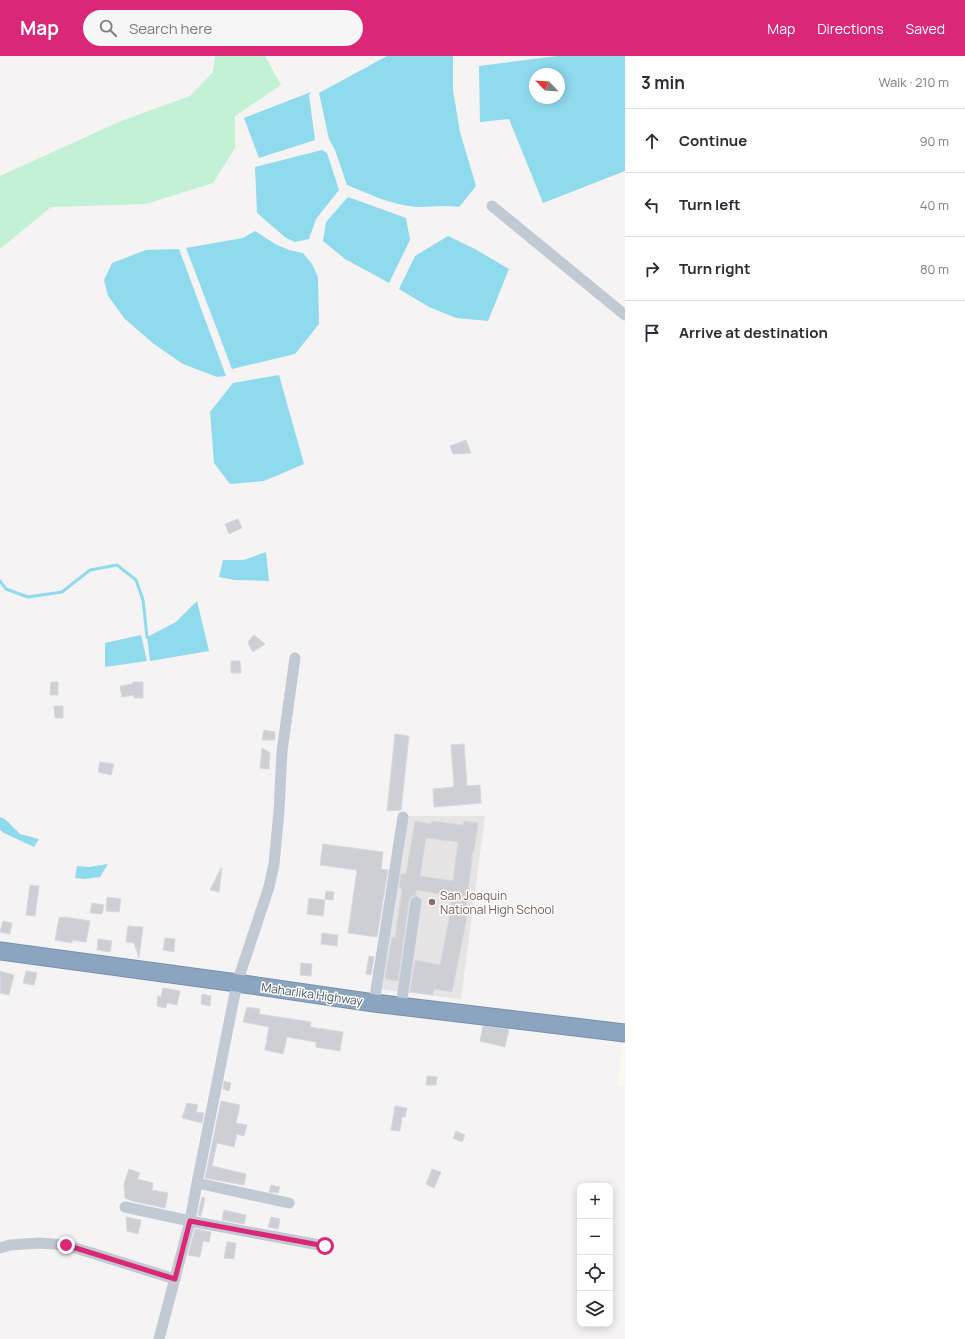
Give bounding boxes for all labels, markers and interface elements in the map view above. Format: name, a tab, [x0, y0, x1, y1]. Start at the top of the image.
search box	[83, 10, 363, 46]
text: Map	[20, 15, 59, 41]
icon: search	[97, 17, 119, 39]
text: Search here	[129, 18, 212, 39]
text: Map	[767, 19, 795, 38]
text: Directions	[817, 19, 884, 38]
text: Saved	[906, 19, 945, 38]
north arrow	[529, 68, 565, 104]
text: 3 min	[641, 71, 685, 94]
text: Walk · 210 m	[879, 73, 949, 91]
icon: ahead	[641, 130, 663, 152]
text: Continue	[679, 130, 747, 151]
text: 90 m	[919, 132, 949, 150]
icon: left	[641, 194, 663, 216]
text: Turn left	[679, 194, 741, 215]
text: 40 m	[920, 196, 949, 214]
icon: right	[641, 258, 663, 280]
text: Turn right	[679, 258, 750, 279]
text: 80 m	[920, 260, 949, 278]
icon: arrive	[641, 322, 663, 344]
text: Arrive at destination	[679, 322, 828, 343]
place label: San Joaquin National High School	[440, 887, 554, 918]
marker: San Joaquin National High School	[427, 897, 437, 907]
street label: Maharlika Highway	[260, 978, 364, 1010]
map controls	[577, 1183, 613, 1327]
button: +	[577, 1183, 613, 1219]
button: −	[577, 1219, 613, 1255]
route end	[57, 1236, 75, 1254]
route start	[316, 1237, 334, 1255]
button: locate	[577, 1255, 613, 1291]
button: layers	[577, 1291, 613, 1327]

